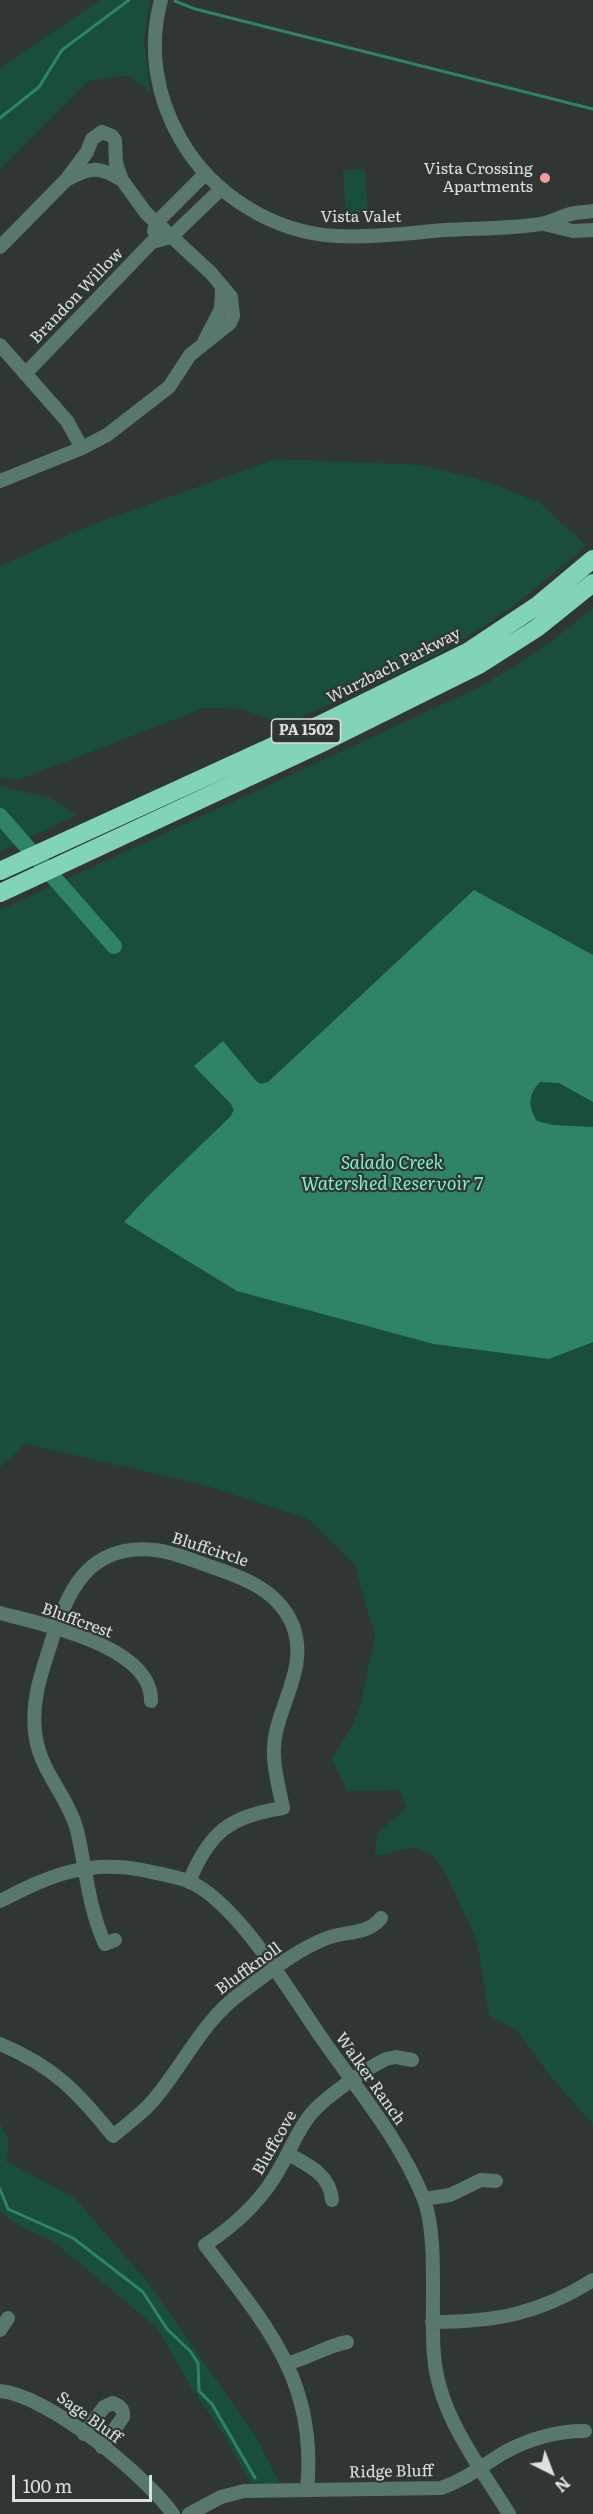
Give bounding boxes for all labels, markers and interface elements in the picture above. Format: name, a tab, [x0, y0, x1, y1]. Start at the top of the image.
place label: Vista Crossing Apartments	[424, 159, 533, 197]
marker: Vista Crossing Apartments	[538, 171, 552, 185]
street label: Vista Valet	[320, 207, 402, 227]
street label: Brandon Willow	[26, 244, 128, 348]
street label: Wurzbach Parkway	[324, 624, 464, 708]
road number: PA 1502	[272, 719, 340, 743]
water label: Salado Creek Watershed Reservoir 7	[301, 1153, 483, 1196]
street label: Bluffcircle	[169, 1529, 251, 1571]
street label: Bluffcrest	[39, 1599, 115, 1643]
street label: Bluffknoll	[212, 1939, 286, 1999]
street label: Walker Ranch	[331, 2029, 409, 2129]
street label: Bluffcove	[249, 2107, 301, 2179]
street label: Sage Bluff	[53, 2388, 125, 2448]
north arrow	[521, 2442, 581, 2502]
street label: Ridge Bluff	[349, 2462, 433, 2482]
scale bar	[15, 2463, 154, 2501]
text: 100 m	[23, 2472, 72, 2499]
text: N	[550, 2472, 576, 2499]

